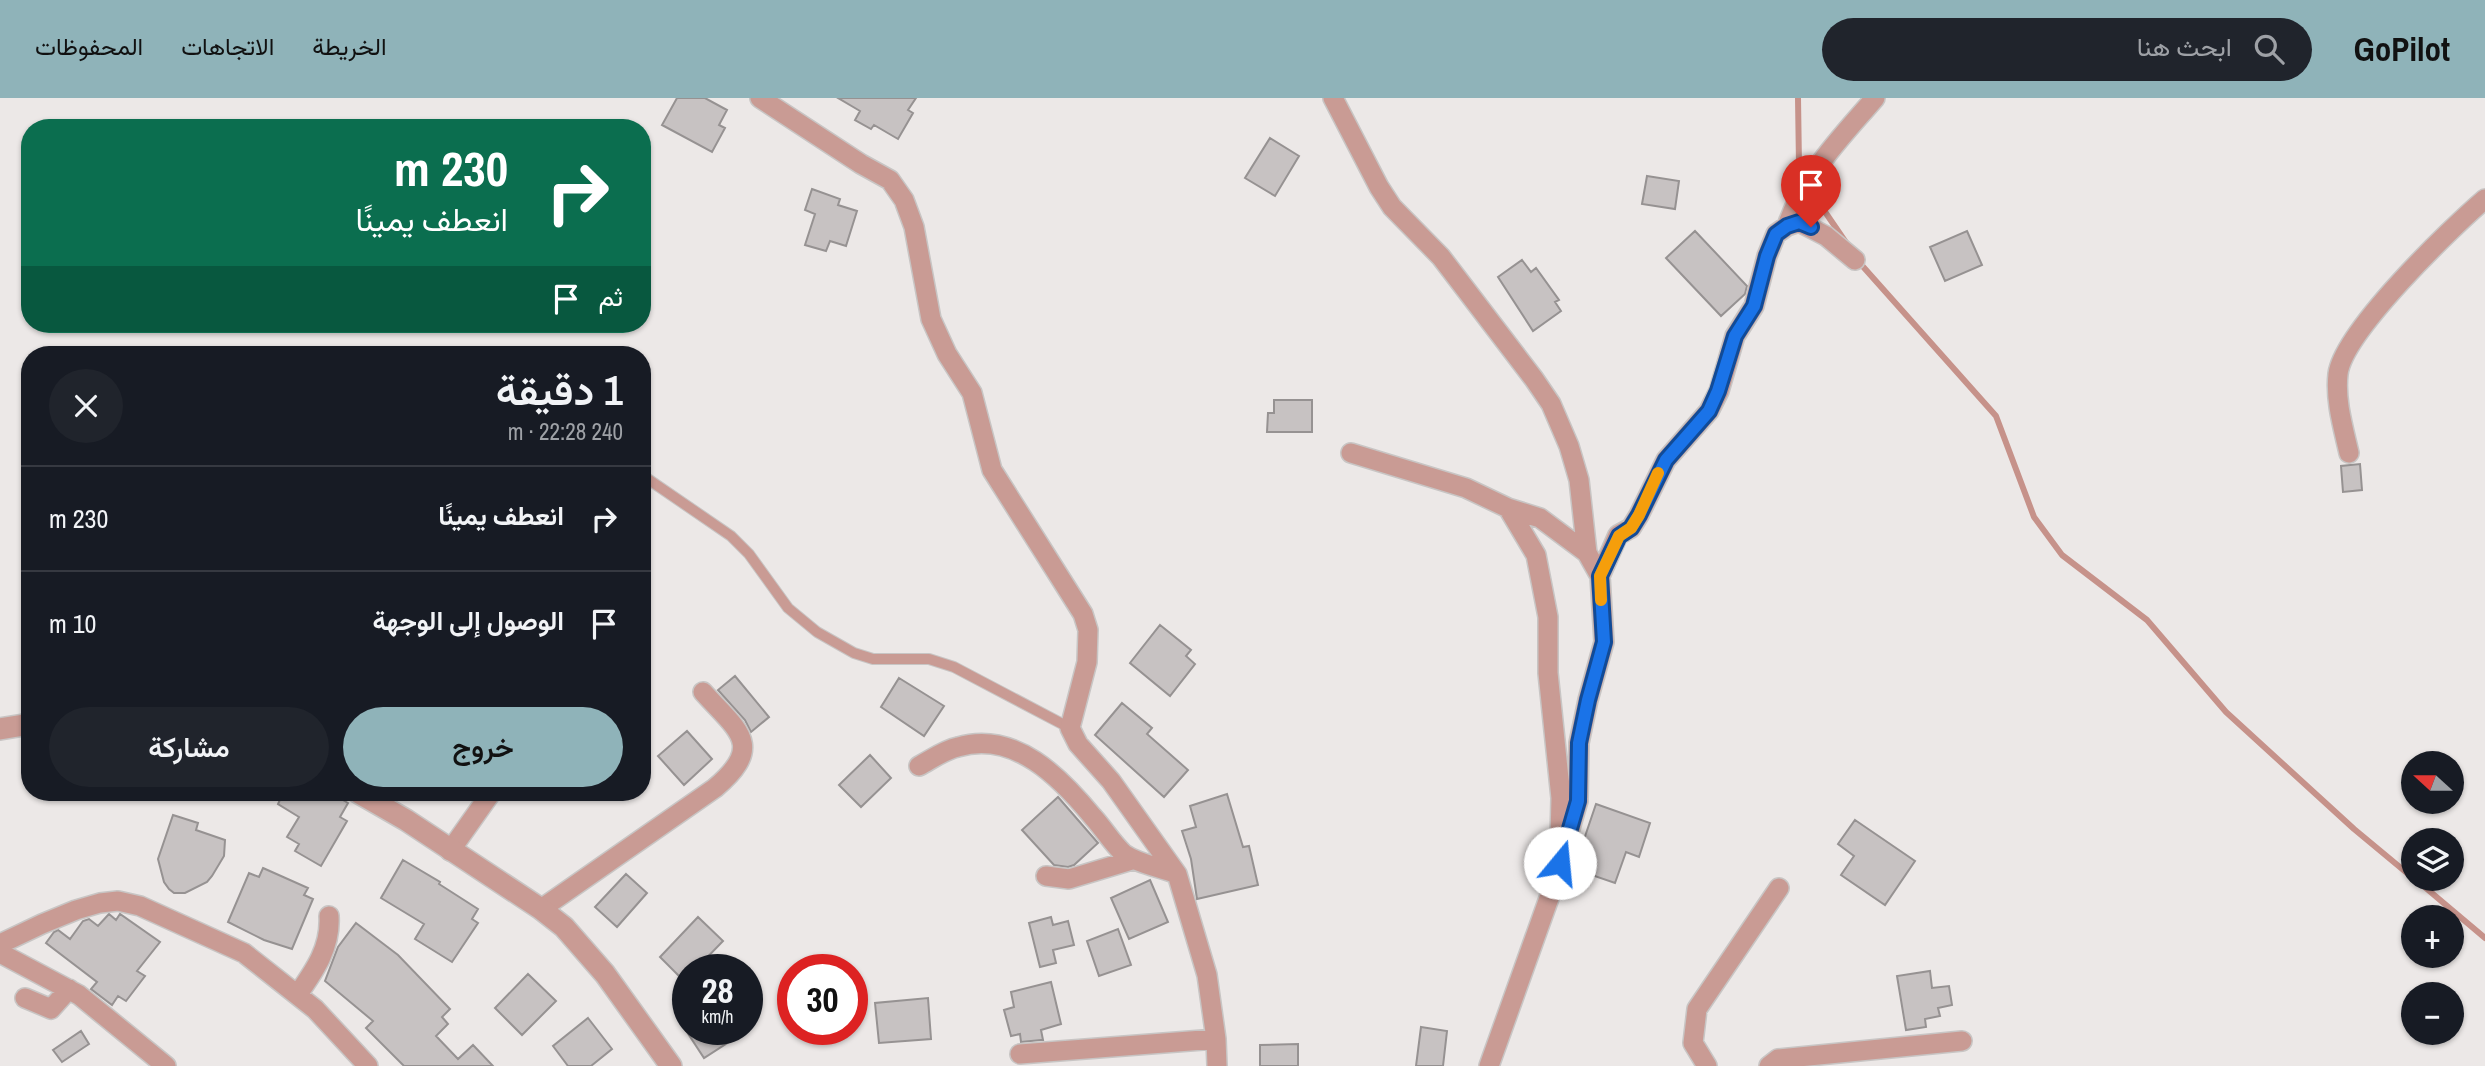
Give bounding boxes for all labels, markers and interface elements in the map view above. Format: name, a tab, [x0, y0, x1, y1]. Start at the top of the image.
search box	[1822, 18, 2312, 81]
text: GoPilot	[2354, 27, 2450, 71]
text: ابحث هنا	[2137, 29, 2232, 64]
text: المحفوظات	[35, 30, 143, 62]
text: الاتجاهات	[181, 30, 274, 62]
text: الخريطة	[312, 30, 387, 62]
icon: search	[2250, 30, 2288, 68]
text: 230 m	[394, 135, 508, 201]
icon: right	[532, 147, 623, 238]
pin	[1781, 155, 1841, 227]
icon: arrive	[1792, 166, 1830, 204]
text: انعطف يمينًا	[355, 198, 508, 241]
text: ثم	[599, 279, 623, 314]
icon: arrive	[547, 280, 585, 318]
text: 1 دقيقة	[496, 362, 623, 418]
button: close	[49, 369, 123, 443]
text: 240 m · 22:28	[508, 416, 623, 447]
text: انعطف يمينًا	[438, 498, 564, 533]
icon: right	[585, 500, 623, 538]
text: 230 m	[49, 501, 108, 536]
text: الوصول إلى الوجهة	[372, 603, 564, 638]
icon: arrive	[585, 605, 623, 643]
text: 10 m	[49, 606, 96, 641]
button: مشاركة	[49, 707, 329, 787]
button: خروج	[343, 707, 623, 787]
north arrow	[2401, 751, 2464, 814]
map controls	[2401, 751, 2464, 1045]
position arrow	[1523, 826, 1597, 900]
button: layers	[2401, 828, 2464, 891]
button: +	[2401, 905, 2464, 968]
speed limit sign: 30	[777, 954, 868, 1045]
text: 28	[702, 967, 733, 1014]
button: −	[2401, 982, 2464, 1045]
text: km/h	[702, 1004, 734, 1029]

